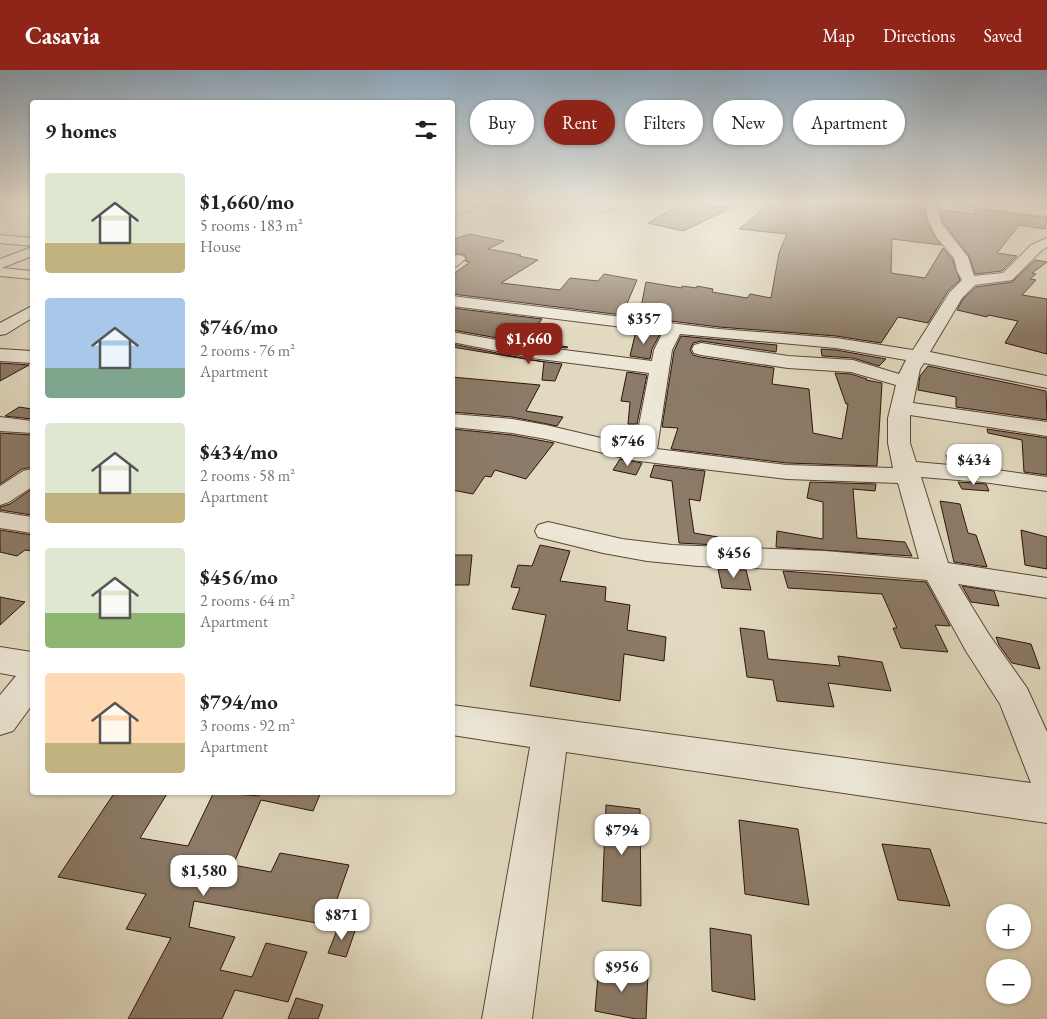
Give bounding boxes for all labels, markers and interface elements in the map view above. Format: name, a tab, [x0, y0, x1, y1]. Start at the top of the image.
text: Casavia	[25, 20, 100, 51]
text: Map	[823, 24, 855, 47]
text: Directions	[883, 24, 955, 47]
text: Saved	[983, 24, 1022, 47]
chip: Buy	[470, 100, 534, 145]
chip: Rent	[544, 100, 615, 145]
chip: Filters	[625, 100, 703, 145]
chip: New	[713, 100, 783, 145]
chip: Apartment	[793, 100, 905, 145]
icon: filters	[412, 116, 440, 144]
text: 9 homes	[45, 117, 117, 144]
text: $1,660/mo	[200, 188, 294, 215]
icon: home	[85, 193, 145, 253]
text: 5 rooms · 183 m²	[200, 215, 303, 236]
text: House	[200, 236, 241, 257]
pin: $357	[614, 302, 674, 345]
text: $357	[628, 308, 660, 329]
text: $746/mo	[200, 313, 278, 340]
icon: home	[85, 318, 145, 378]
pin: $1,660	[488, 322, 570, 365]
text: $1,660	[506, 328, 552, 349]
text: 2 rooms · 76 m²	[200, 340, 295, 361]
text: Apartment	[200, 361, 268, 382]
pin: $746	[598, 424, 658, 467]
text: $746	[612, 430, 644, 451]
text: $434/mo	[200, 438, 278, 465]
icon: home	[85, 443, 145, 503]
pin: $434	[944, 444, 1004, 486]
text: $434	[958, 449, 990, 470]
text: 2 rooms · 58 m²	[200, 465, 295, 486]
text: Apartment	[200, 486, 268, 507]
pin: $456	[704, 536, 764, 579]
text: $456	[718, 542, 750, 563]
text: $456/mo	[200, 563, 278, 590]
icon: home	[85, 568, 145, 628]
text: 2 rooms · 64 m²	[200, 590, 295, 611]
text: Apartment	[200, 611, 268, 632]
text: $794/mo	[200, 688, 278, 715]
icon: home	[85, 693, 145, 753]
text: 3 rooms · 92 m²	[200, 715, 295, 736]
text: Apartment	[200, 736, 268, 757]
pin: $794	[592, 814, 652, 856]
text: $794	[606, 819, 638, 840]
pin: $1,580	[163, 854, 245, 897]
text: $1,580	[181, 860, 227, 881]
pin: $871	[312, 898, 372, 941]
text: $871	[326, 904, 358, 925]
map controls	[986, 904, 1031, 1004]
button: +	[986, 904, 1031, 949]
pin: $956	[592, 950, 652, 993]
text: $956	[606, 956, 638, 977]
button: −	[986, 959, 1031, 1004]

